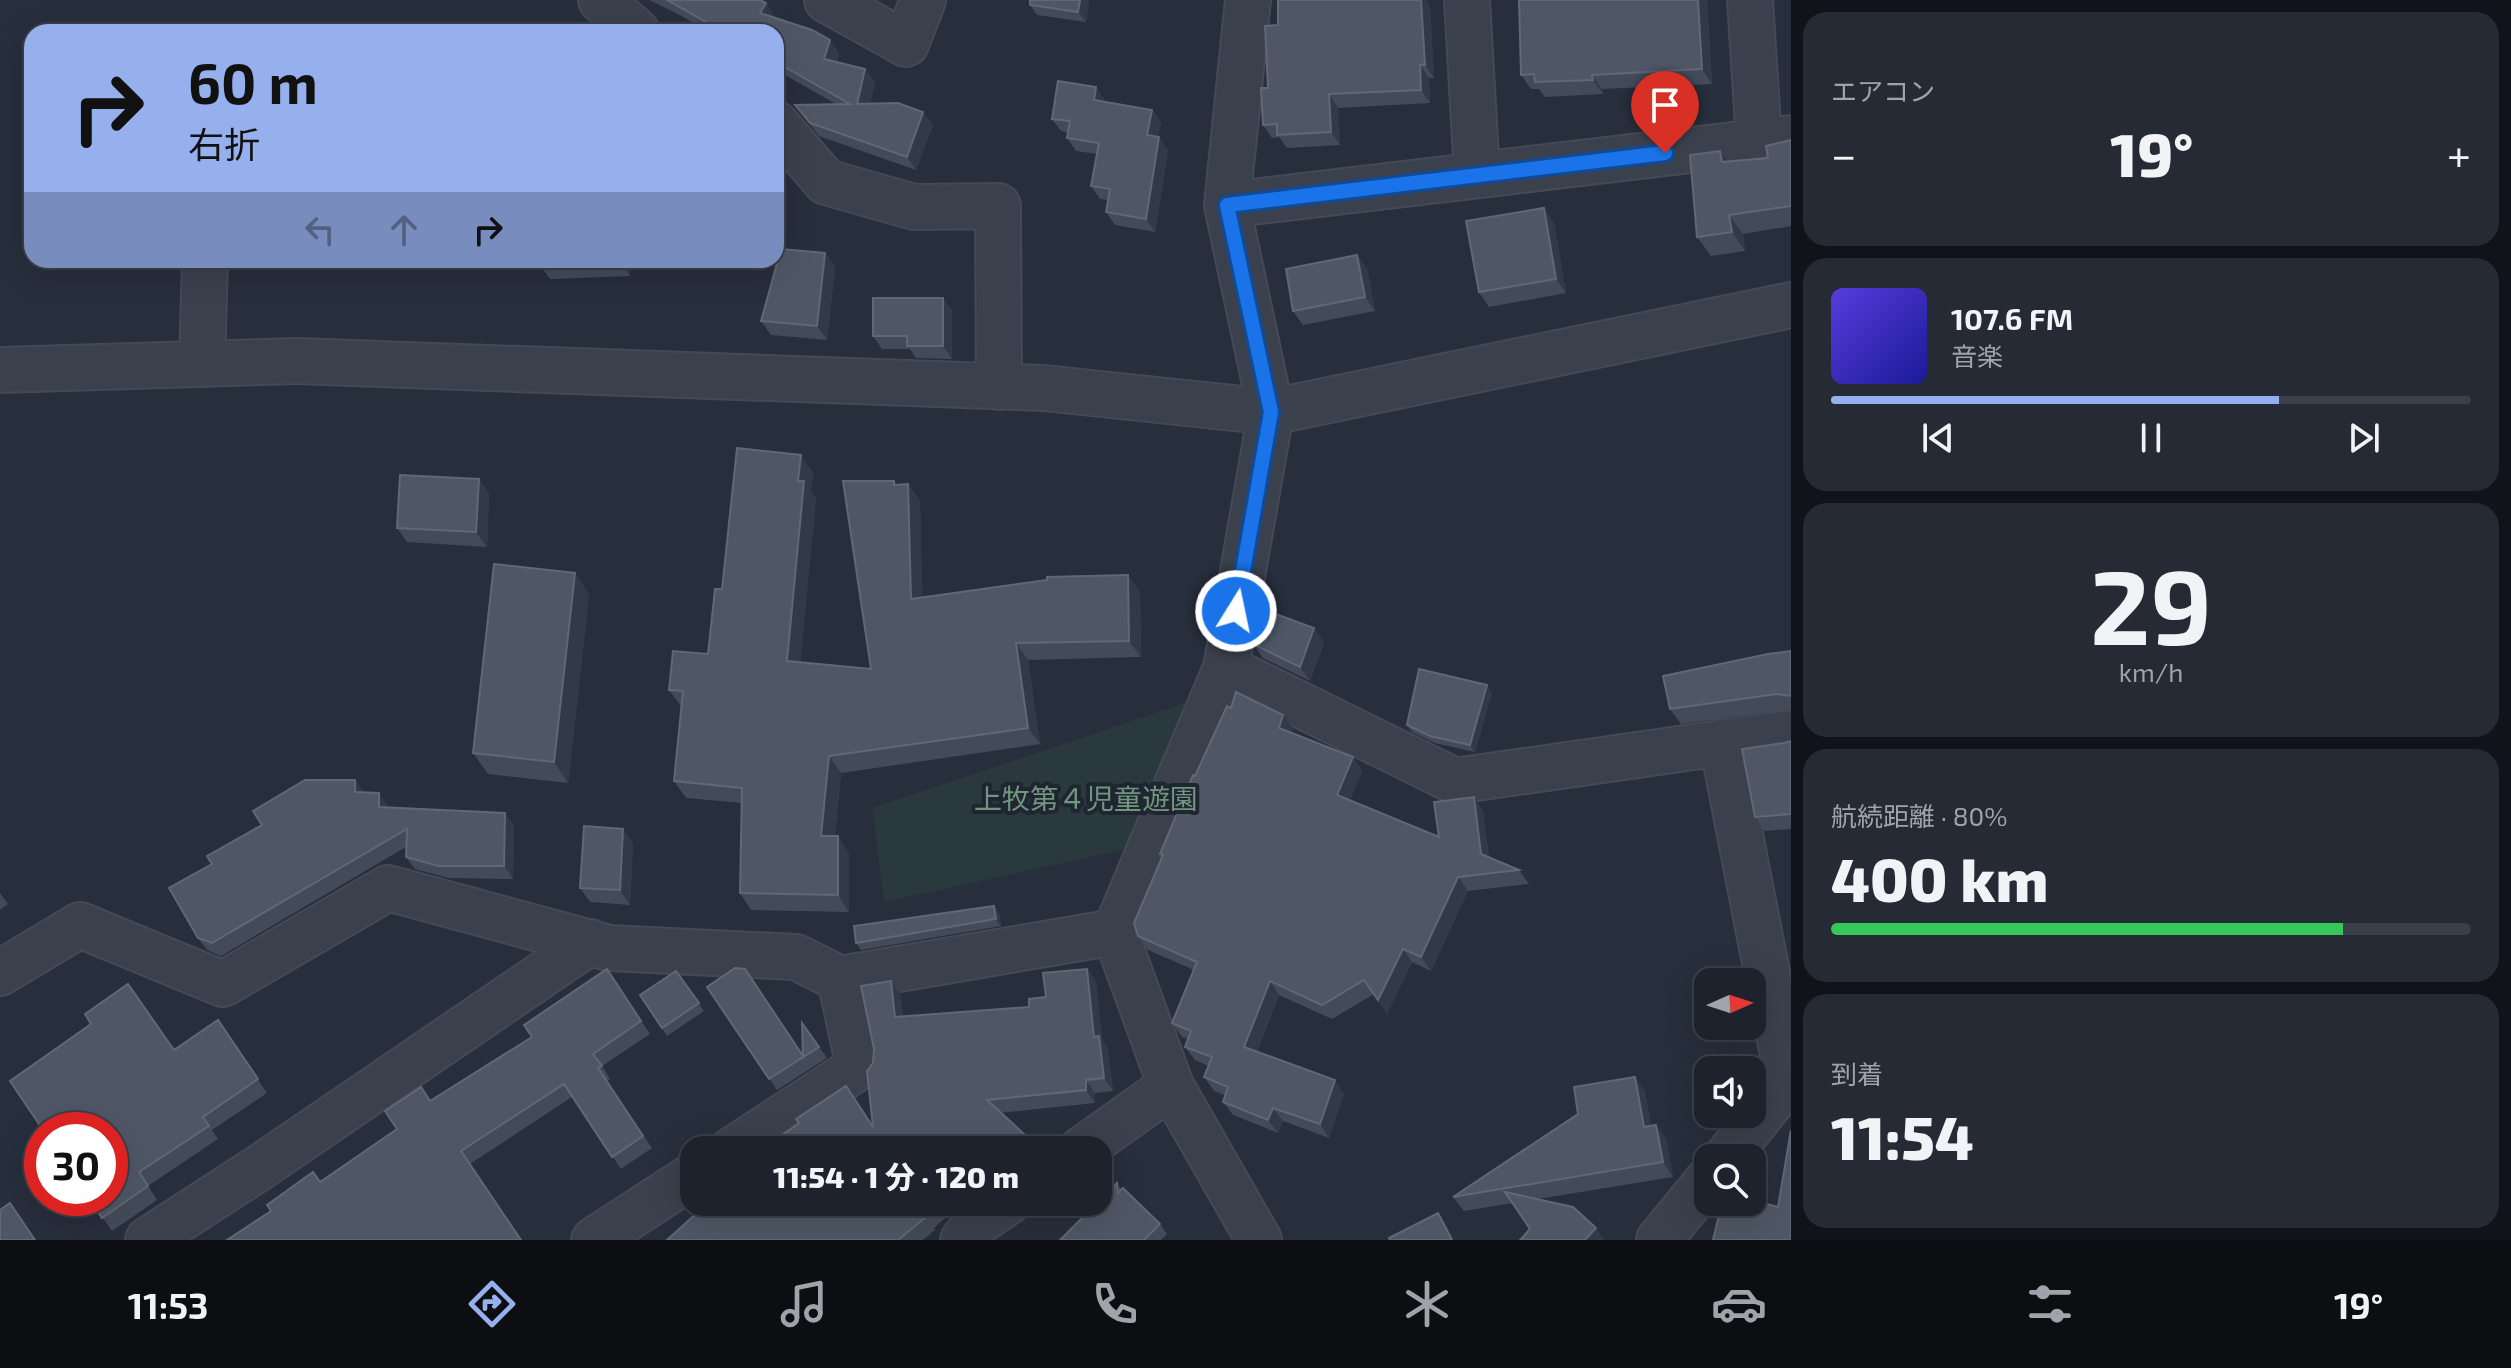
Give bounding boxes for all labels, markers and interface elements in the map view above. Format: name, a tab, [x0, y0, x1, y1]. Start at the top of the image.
text: 60 m	[188, 48, 318, 115]
icon: right	[56, 56, 160, 160]
pin	[1631, 71, 1699, 153]
text: エアコン	[1831, 75, 1935, 106]
icon: arrive	[1643, 83, 1687, 127]
text: 19°	[2110, 117, 2193, 189]
text: 右折	[188, 122, 260, 165]
text: −	[1831, 127, 1857, 180]
text: +	[2447, 127, 2471, 180]
icon: left	[298, 208, 342, 252]
icon: ahead	[382, 208, 426, 252]
icon: right	[466, 208, 510, 252]
text: 107.6 FM	[1951, 300, 2073, 336]
text: 音楽	[1951, 340, 2003, 371]
icon: previous	[1916, 416, 1960, 460]
icon: pause	[2129, 416, 2173, 460]
icon: next	[2342, 416, 2386, 460]
text: 29	[2090, 541, 2212, 666]
position arrow	[1194, 569, 1278, 653]
text: km/h	[2119, 656, 2183, 687]
park label: 上牧第４児童遊園	[974, 781, 1198, 815]
text: 航続距離 · 80%	[1831, 800, 2007, 831]
text: 400 km	[1831, 842, 2048, 914]
north arrow	[1694, 968, 1766, 1040]
map controls	[1694, 968, 1766, 1216]
button: sound	[1694, 1056, 1766, 1128]
text: 到着	[1831, 1058, 1883, 1089]
text: 11:54	[1831, 1100, 1974, 1172]
speed limit sign: 30	[24, 1112, 128, 1216]
button: search	[1694, 1144, 1766, 1216]
text: 11:54 · 1 分 · 120 m	[773, 1158, 1019, 1194]
icon: directions	[464, 1276, 520, 1332]
icon: music	[776, 1276, 832, 1332]
icon: phone	[1087, 1276, 1143, 1332]
icon: climate	[1399, 1276, 1455, 1332]
icon: car	[1711, 1276, 1767, 1332]
icon: filters	[2022, 1276, 2078, 1332]
text: 11:53	[128, 1283, 208, 1326]
text: 19°	[2334, 1283, 2383, 1326]

